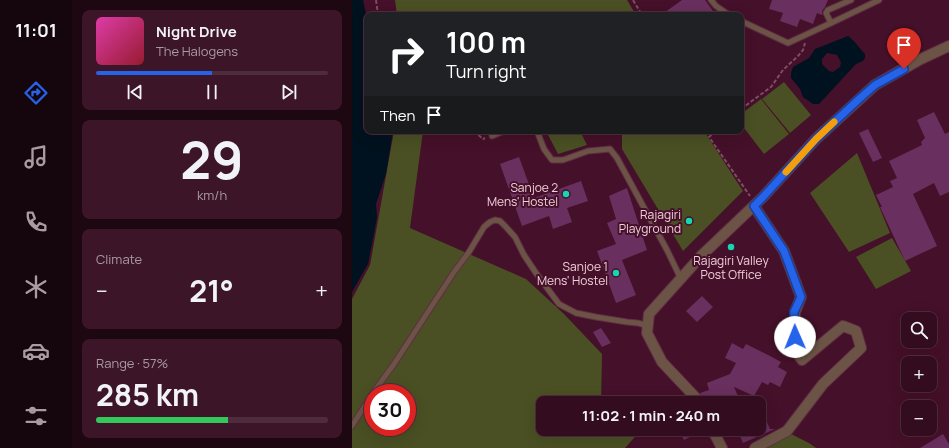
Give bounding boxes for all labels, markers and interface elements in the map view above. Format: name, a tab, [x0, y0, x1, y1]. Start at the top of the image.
text: 11:01	[15, 18, 57, 42]
text: Night Drive	[156, 21, 237, 42]
text: 100 m	[446, 23, 526, 61]
icon: right	[380, 28, 432, 80]
pin	[887, 28, 921, 69]
icon: arrive	[893, 34, 915, 56]
text: The Halogens	[156, 42, 238, 60]
text: Turn right	[446, 59, 527, 83]
icon: directions	[22, 79, 50, 107]
icon: previous	[124, 81, 146, 103]
icon: pause	[201, 81, 223, 103]
icon: next	[278, 81, 300, 103]
icon: arrive	[423, 104, 445, 126]
text: Then	[380, 105, 415, 126]
text: 29	[180, 124, 244, 195]
icon: music	[22, 143, 50, 171]
place label: Sanjoe 2 Mens' Hostel	[487, 179, 558, 210]
text: km/h	[197, 186, 227, 204]
marker: Sanjoe 2 Mens' Hostel	[561, 189, 571, 199]
place label: Rajagiri Playground	[619, 206, 681, 237]
icon: phone	[22, 208, 50, 236]
marker: Rajagiri Playground	[684, 216, 694, 226]
marker: Rajagiri Valley Post Office	[726, 242, 736, 252]
text: Climate	[96, 250, 142, 268]
place label: Rajagiri Valley Post Office	[693, 252, 769, 283]
place label: Sanjoe 1 Mens' Hostel	[537, 258, 608, 289]
marker: Sanjoe 1 Mens' Hostel	[611, 268, 621, 278]
text: 21°	[189, 270, 234, 311]
icon: climate	[22, 273, 50, 301]
text: −	[96, 276, 108, 306]
text: +	[315, 276, 328, 306]
map controls	[901, 312, 937, 436]
button: search	[901, 312, 937, 348]
position arrow	[774, 316, 816, 358]
icon: car	[22, 337, 50, 365]
text: Range · 57%	[96, 354, 168, 372]
button: +	[901, 356, 937, 392]
text: 285 km	[96, 374, 199, 415]
speed limit sign: 30	[364, 384, 416, 436]
button: −	[901, 400, 937, 436]
icon: filters	[22, 402, 50, 430]
text: 11:02 · 1 min · 240 m	[582, 405, 720, 426]

